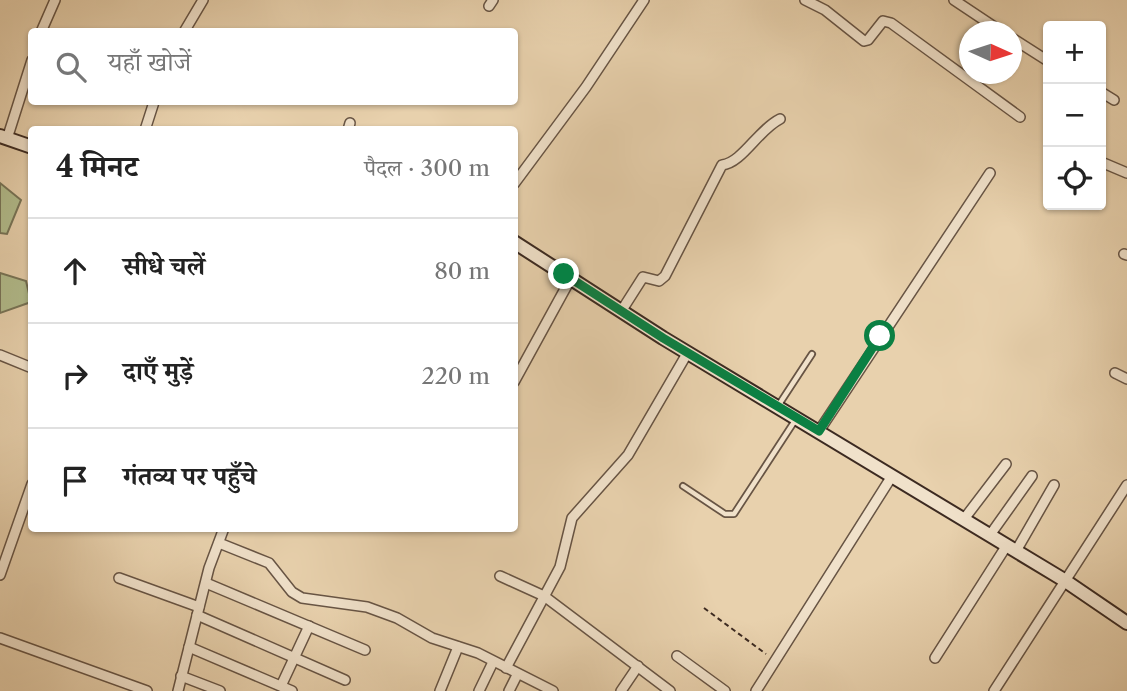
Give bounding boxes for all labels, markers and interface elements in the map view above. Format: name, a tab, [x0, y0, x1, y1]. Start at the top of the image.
north arrow	[959, 21, 1022, 84]
map controls	[1043, 21, 1106, 210]
button: +	[1043, 21, 1106, 84]
search box	[28, 28, 518, 105]
text: यहाँ खोजें	[108, 46, 191, 78]
icon: search	[52, 48, 90, 86]
button: −	[1043, 84, 1106, 147]
button: locate	[1043, 147, 1106, 210]
text: 4 मिनट	[56, 148, 138, 185]
text: पैदल · 300 m	[364, 154, 490, 182]
text: सीधे चलें	[123, 250, 205, 282]
icon: ahead	[56, 252, 94, 290]
text: 80 m	[434, 257, 490, 285]
route end	[548, 258, 579, 289]
route start	[864, 320, 895, 351]
text: दाएँ मुड़ें	[123, 355, 193, 387]
icon: right	[56, 357, 94, 395]
text: 220 m	[421, 362, 490, 390]
text: गंतव्य पर पहुँचे	[123, 460, 256, 492]
icon: arrive	[56, 462, 94, 500]

